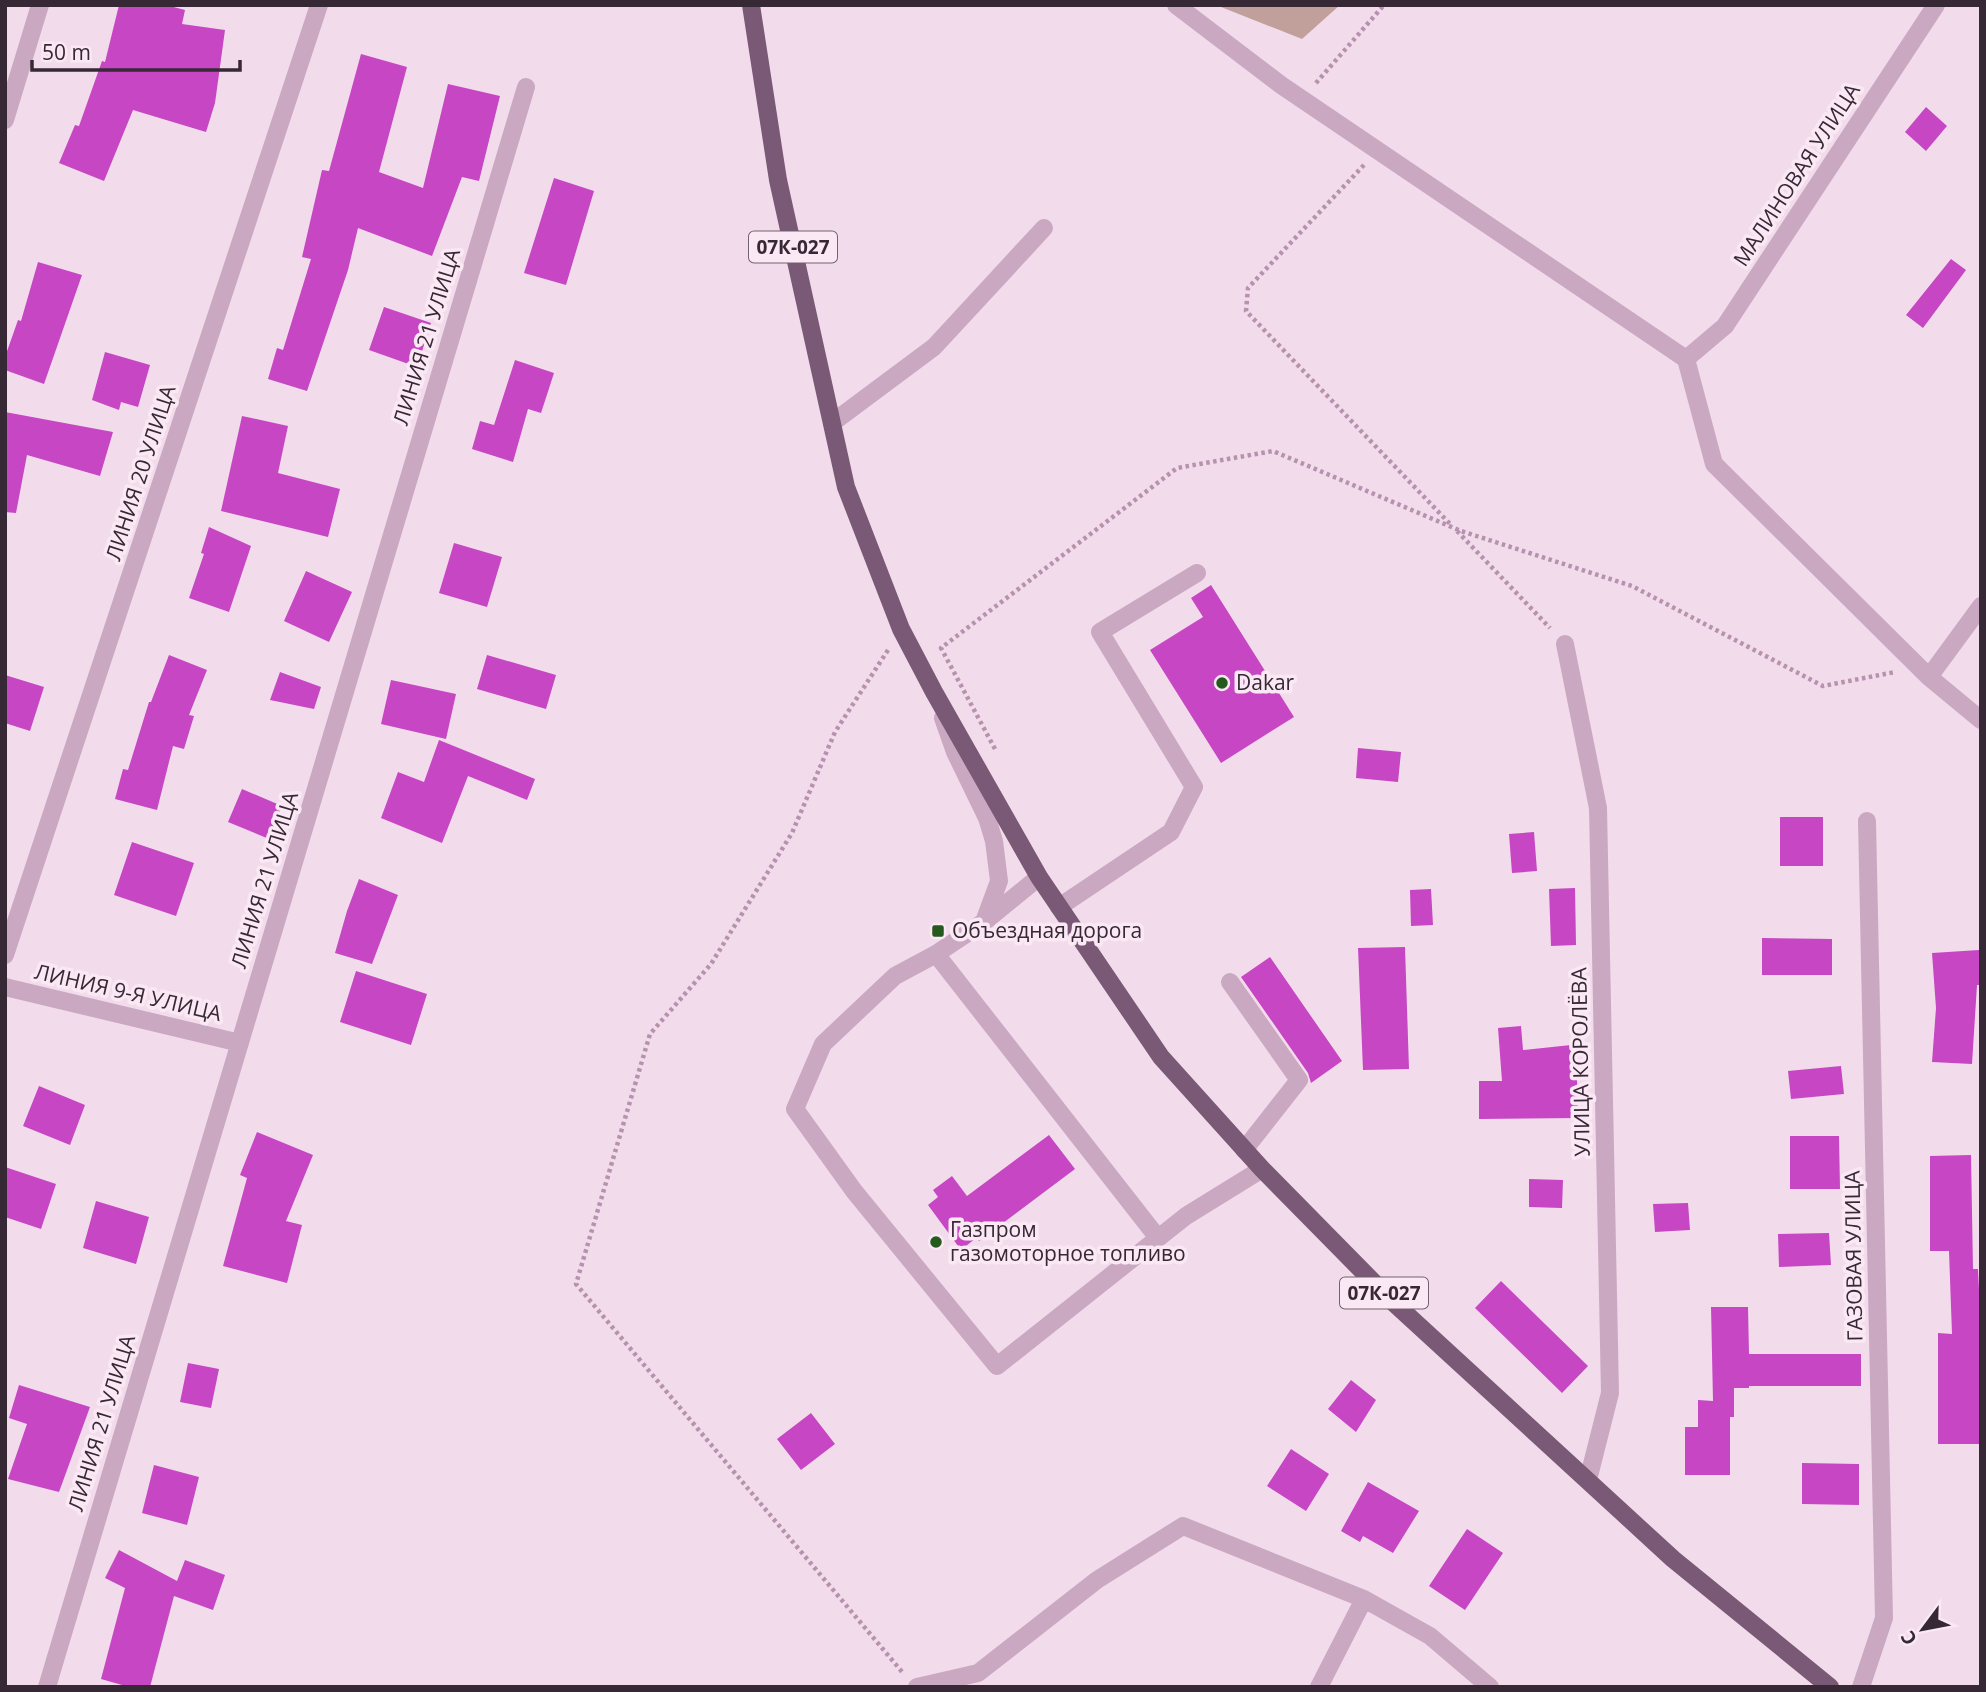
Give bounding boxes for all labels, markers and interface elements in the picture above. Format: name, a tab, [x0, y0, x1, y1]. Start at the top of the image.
scale bar	[32, 28, 240, 72]
text: 50 m	[42, 38, 91, 66]
street label: МАЛИНОВАЯ УЛИЦА	[1726, 77, 1866, 271]
road number: 07К-027	[749, 232, 837, 262]
street label: ЛИНИЯ 21 УЛИЦА	[386, 245, 466, 428]
street label: ЛИНИЯ 20 УЛИЦА	[98, 381, 182, 564]
place label: Dakar	[1236, 668, 1295, 696]
marker: Dakar	[1214, 675, 1230, 691]
street label: ЛИНИЯ 21 УЛИЦА	[224, 788, 304, 971]
place label: Объездная дорога	[952, 916, 1142, 944]
marker: Объездная дорога	[930, 923, 946, 939]
street label: ЛИНИЯ 9-Я УЛИЦА	[32, 957, 225, 1027]
street label: УЛИЦА КОРОЛЁВА	[1564, 966, 1596, 1157]
street label: ГАЗОВАЯ УЛИЦА	[1837, 1170, 1868, 1342]
place label: Газпром газомоторное топливо	[950, 1215, 1186, 1267]
marker: Газпром газомоторное топливо	[928, 1234, 944, 1250]
road number: 07К-027	[1340, 1278, 1428, 1308]
street label: ЛИНИЯ 21 УЛИЦА	[61, 1331, 141, 1514]
north arrow	[1888, 1594, 1958, 1664]
text: С	[1894, 1626, 1923, 1650]

